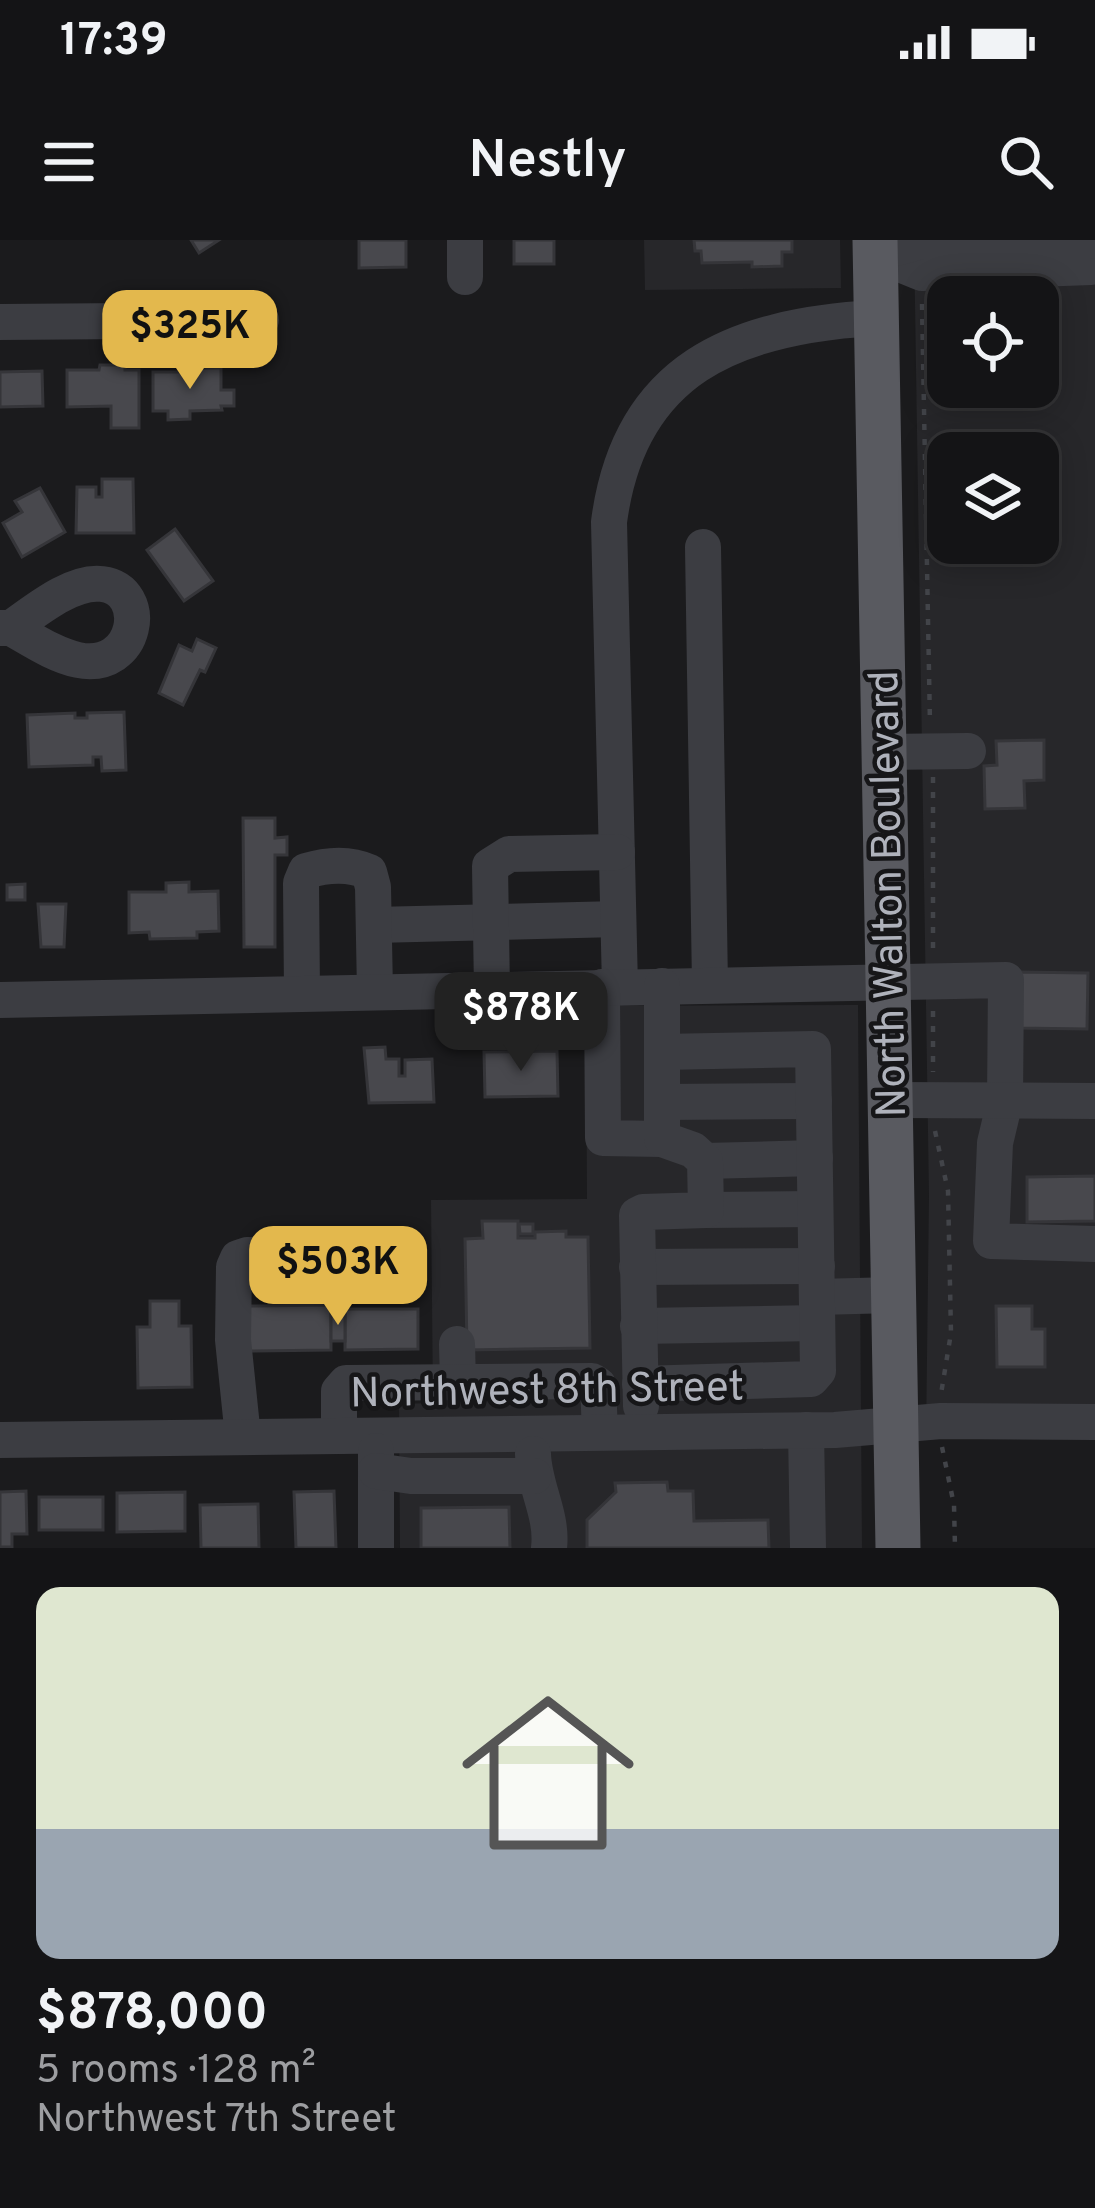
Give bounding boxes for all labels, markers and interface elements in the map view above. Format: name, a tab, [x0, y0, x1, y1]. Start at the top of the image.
text: 17:39	[60, 14, 168, 71]
text: Nestly	[468, 128, 627, 197]
icon: menu	[36, 129, 102, 195]
icon: search	[993, 129, 1059, 195]
map controls	[927, 276, 1059, 564]
button: locate	[927, 276, 1059, 408]
pin: $325K	[106, 290, 274, 392]
text: $325K	[129, 304, 251, 353]
button: layers	[927, 432, 1059, 564]
street label: North Walton Boulevard	[860, 670, 921, 1118]
pin: $878K	[437, 972, 605, 1074]
text: $878K	[462, 986, 580, 1035]
pin: $503K	[254, 1226, 422, 1328]
text: $503K	[276, 1240, 400, 1289]
street label: Northwest 8th Street	[350, 1363, 745, 1422]
icon: home	[440, 1665, 656, 1881]
text: $878,000	[36, 1983, 268, 2048]
text: 5 rooms · 128 m²	[36, 2048, 316, 2097]
text: Northwest 7th Street	[36, 2097, 397, 2146]

